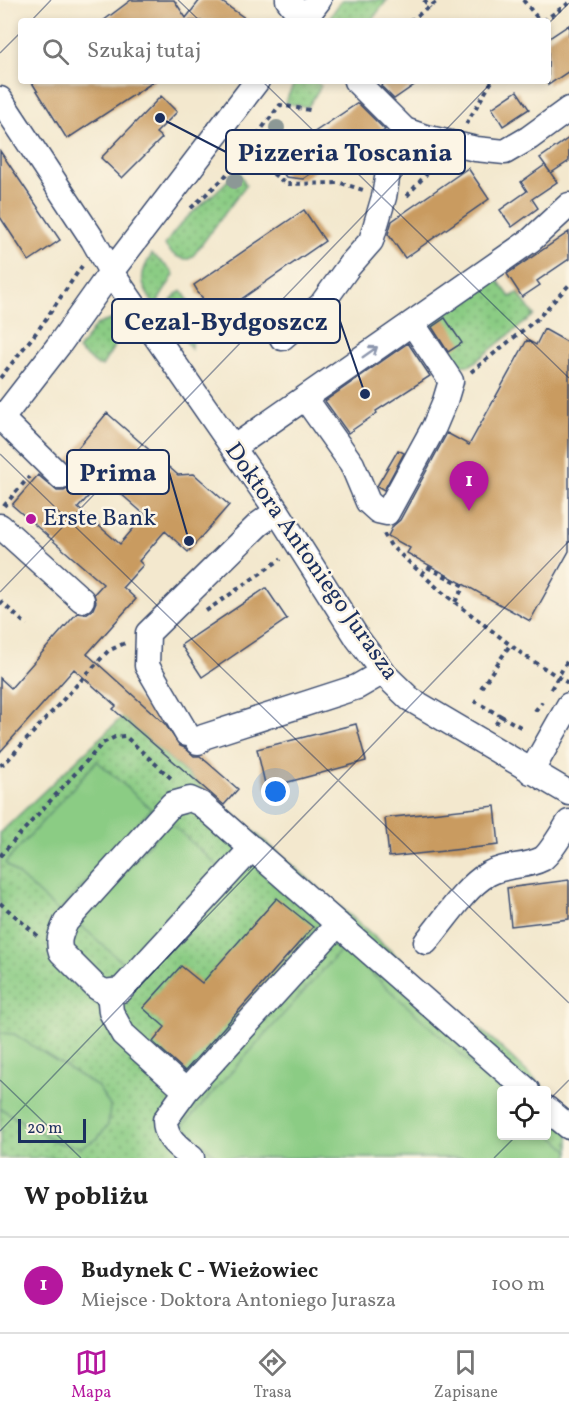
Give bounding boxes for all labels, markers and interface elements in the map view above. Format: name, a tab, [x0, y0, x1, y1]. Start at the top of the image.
search box	[18, 18, 551, 84]
icon: search	[39, 35, 72, 68]
text: Szukaj tutaj	[87, 36, 201, 67]
callout: Pizzeria Toscania	[226, 130, 465, 174]
text: Pizzeria Toscania	[238, 136, 452, 172]
callout: Cezal-Bydgoszcz	[112, 299, 340, 343]
text: Cezal-Bydgoszcz	[124, 305, 328, 341]
one-way arrow	[362, 346, 378, 358]
street label: Doktora Antoniego Jurasza	[216, 436, 406, 688]
callout: Prima	[67, 450, 169, 494]
text: Prima	[79, 456, 157, 492]
pin: 1	[450, 462, 488, 511]
place label: Erste Bank	[43, 502, 156, 536]
marker: Erste Bank	[24, 512, 38, 526]
your location	[261, 777, 290, 806]
map controls	[497, 1086, 551, 1140]
button: locate	[497, 1086, 551, 1140]
scale bar	[18, 1116, 86, 1144]
text: 20 m	[27, 1118, 62, 1140]
text: W pobliżu	[24, 1179, 148, 1215]
text: Budynek C - Wieżowiec	[81, 1256, 318, 1287]
text: 1	[39, 1271, 48, 1299]
text: 100 m	[491, 1271, 545, 1299]
text: Miejsce · Doktora Antoniego Jurasza	[81, 1287, 396, 1315]
tab: Mapa	[71, 1346, 111, 1404]
tab: Trasa	[253, 1346, 292, 1404]
tab: Zapisane	[434, 1346, 498, 1404]

